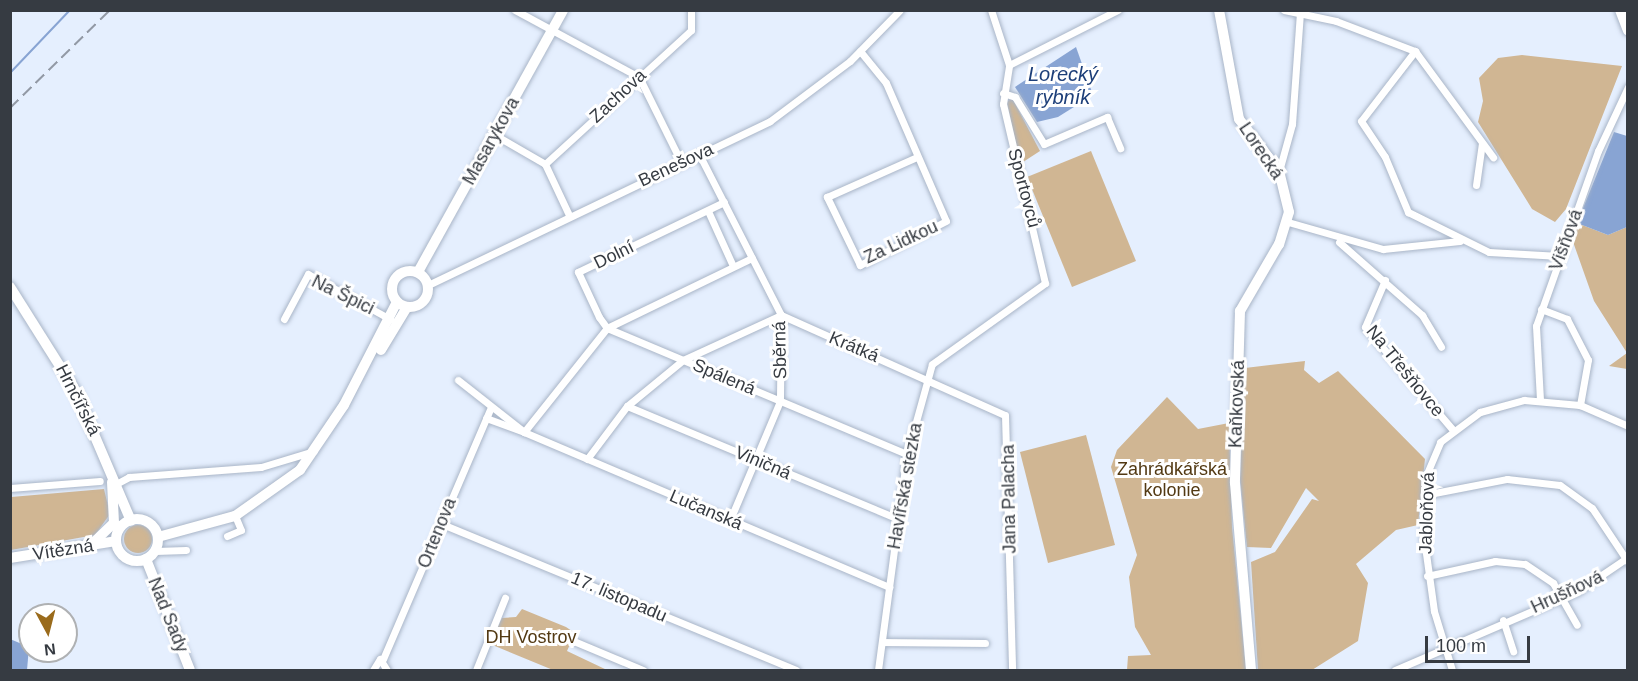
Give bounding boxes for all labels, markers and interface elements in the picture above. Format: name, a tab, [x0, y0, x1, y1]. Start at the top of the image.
water label: Lorecký rybník	[1028, 63, 1098, 110]
street label: Zachova	[585, 65, 651, 127]
street label: Masarykova	[458, 93, 524, 189]
street label: Lorecká	[1234, 118, 1288, 184]
street label: Benešova	[635, 138, 717, 192]
street label: Sportovců	[1003, 146, 1045, 230]
street label: Višňová	[1545, 206, 1587, 274]
street label: Za Lidkou	[861, 216, 941, 268]
street label: Dolní	[590, 236, 638, 274]
street label: Na Špici	[308, 271, 378, 319]
street label: Sběrná	[769, 321, 791, 379]
street label: Na Třešňovce	[1361, 321, 1449, 421]
street label: Krátká	[826, 327, 882, 367]
street label: Spálená	[689, 354, 759, 400]
street label: Kaňkovská	[1225, 360, 1249, 448]
street label: Hrnčířská	[51, 361, 105, 439]
street label: Havířská stezka	[883, 421, 927, 551]
street label: Viničná	[732, 442, 794, 484]
street label: Jana Palacha	[997, 444, 1021, 554]
park label: Zahrádkářská kolonie	[1117, 459, 1227, 502]
street label: Jabloňová	[1415, 472, 1439, 554]
street label: Lučanská	[666, 485, 746, 535]
street label: Ortenova	[413, 495, 461, 571]
street label: Vítězná	[31, 535, 95, 565]
street label: Hrušňová	[1528, 566, 1606, 618]
street label: 17. listopadu	[568, 567, 670, 627]
street label: Nad Sady	[143, 574, 193, 656]
north arrow	[18, 603, 78, 663]
scale bar	[1428, 624, 1533, 662]
park label: DH Vostrov	[485, 626, 577, 648]
text: 100 m	[1436, 636, 1486, 656]
text: N	[43, 640, 57, 659]

